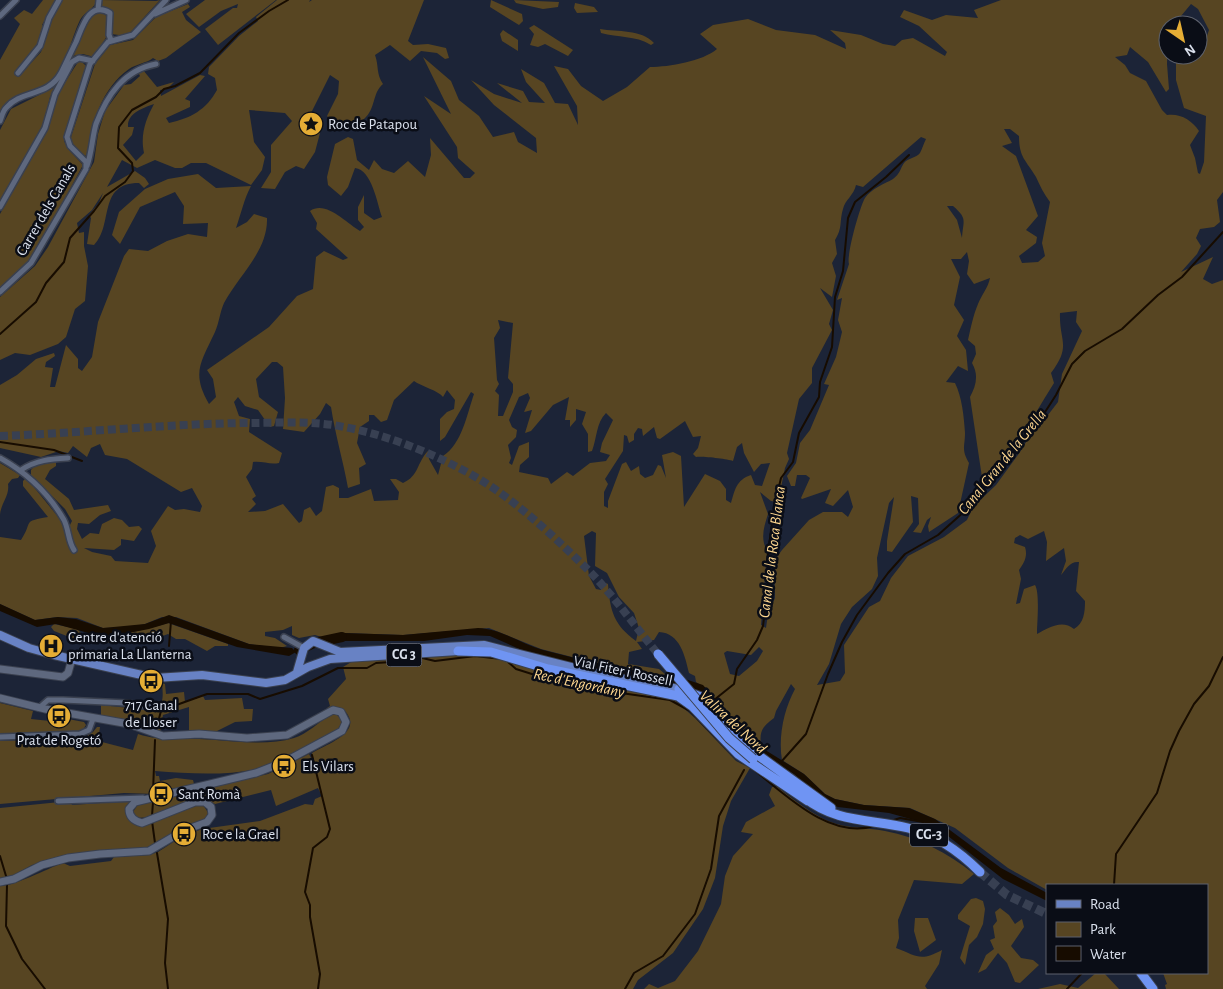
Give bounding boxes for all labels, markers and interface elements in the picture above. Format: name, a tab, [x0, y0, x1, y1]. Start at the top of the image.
north arrow	[1158, 15, 1208, 65]
text: N	[1182, 41, 1198, 58]
place icon: Roc de Patapou	[298, 111, 324, 137]
place label: Roc de Patapou	[328, 117, 418, 132]
street label: Carrer dels Canals	[14, 161, 78, 259]
water label: Canal Gran de la Grella	[955, 406, 1049, 518]
water label: Canal de la Roca Blanca	[756, 485, 788, 619]
place label: Centre d'atenció primaria La Llanterna	[68, 630, 192, 662]
hospital icon: Centre d'atenció primaria La Llanterna	[38, 633, 64, 659]
road number: CG 3	[386, 644, 422, 666]
street label: Vial Fiter i Rossell	[572, 653, 674, 689]
water label: Rec d'Engordany	[532, 666, 626, 701]
bus stop icon: 717 Canal de Lloser	[138, 668, 164, 694]
water label: Valira del Nord	[696, 687, 770, 757]
place label: 717 Canal de Lloser	[124, 698, 178, 730]
bus stop icon: Prat de Rogetó	[46, 703, 72, 729]
place label: Prat de Rogetó	[17, 733, 101, 748]
bus stop icon: Els Vilars	[271, 753, 297, 779]
place label: Els Vilars	[302, 759, 354, 774]
bus stop icon: Sant Romà	[148, 781, 174, 807]
place label: Sant Romà	[178, 787, 241, 802]
bus stop icon: Roc e la Grael	[171, 821, 197, 847]
road number: CG-3	[910, 824, 948, 846]
place label: Roc e la Grael	[202, 827, 279, 842]
legend	[1046, 884, 1208, 974]
text: Road	[1090, 897, 1120, 912]
text: Park	[1090, 922, 1116, 937]
text: Water	[1090, 947, 1126, 962]

